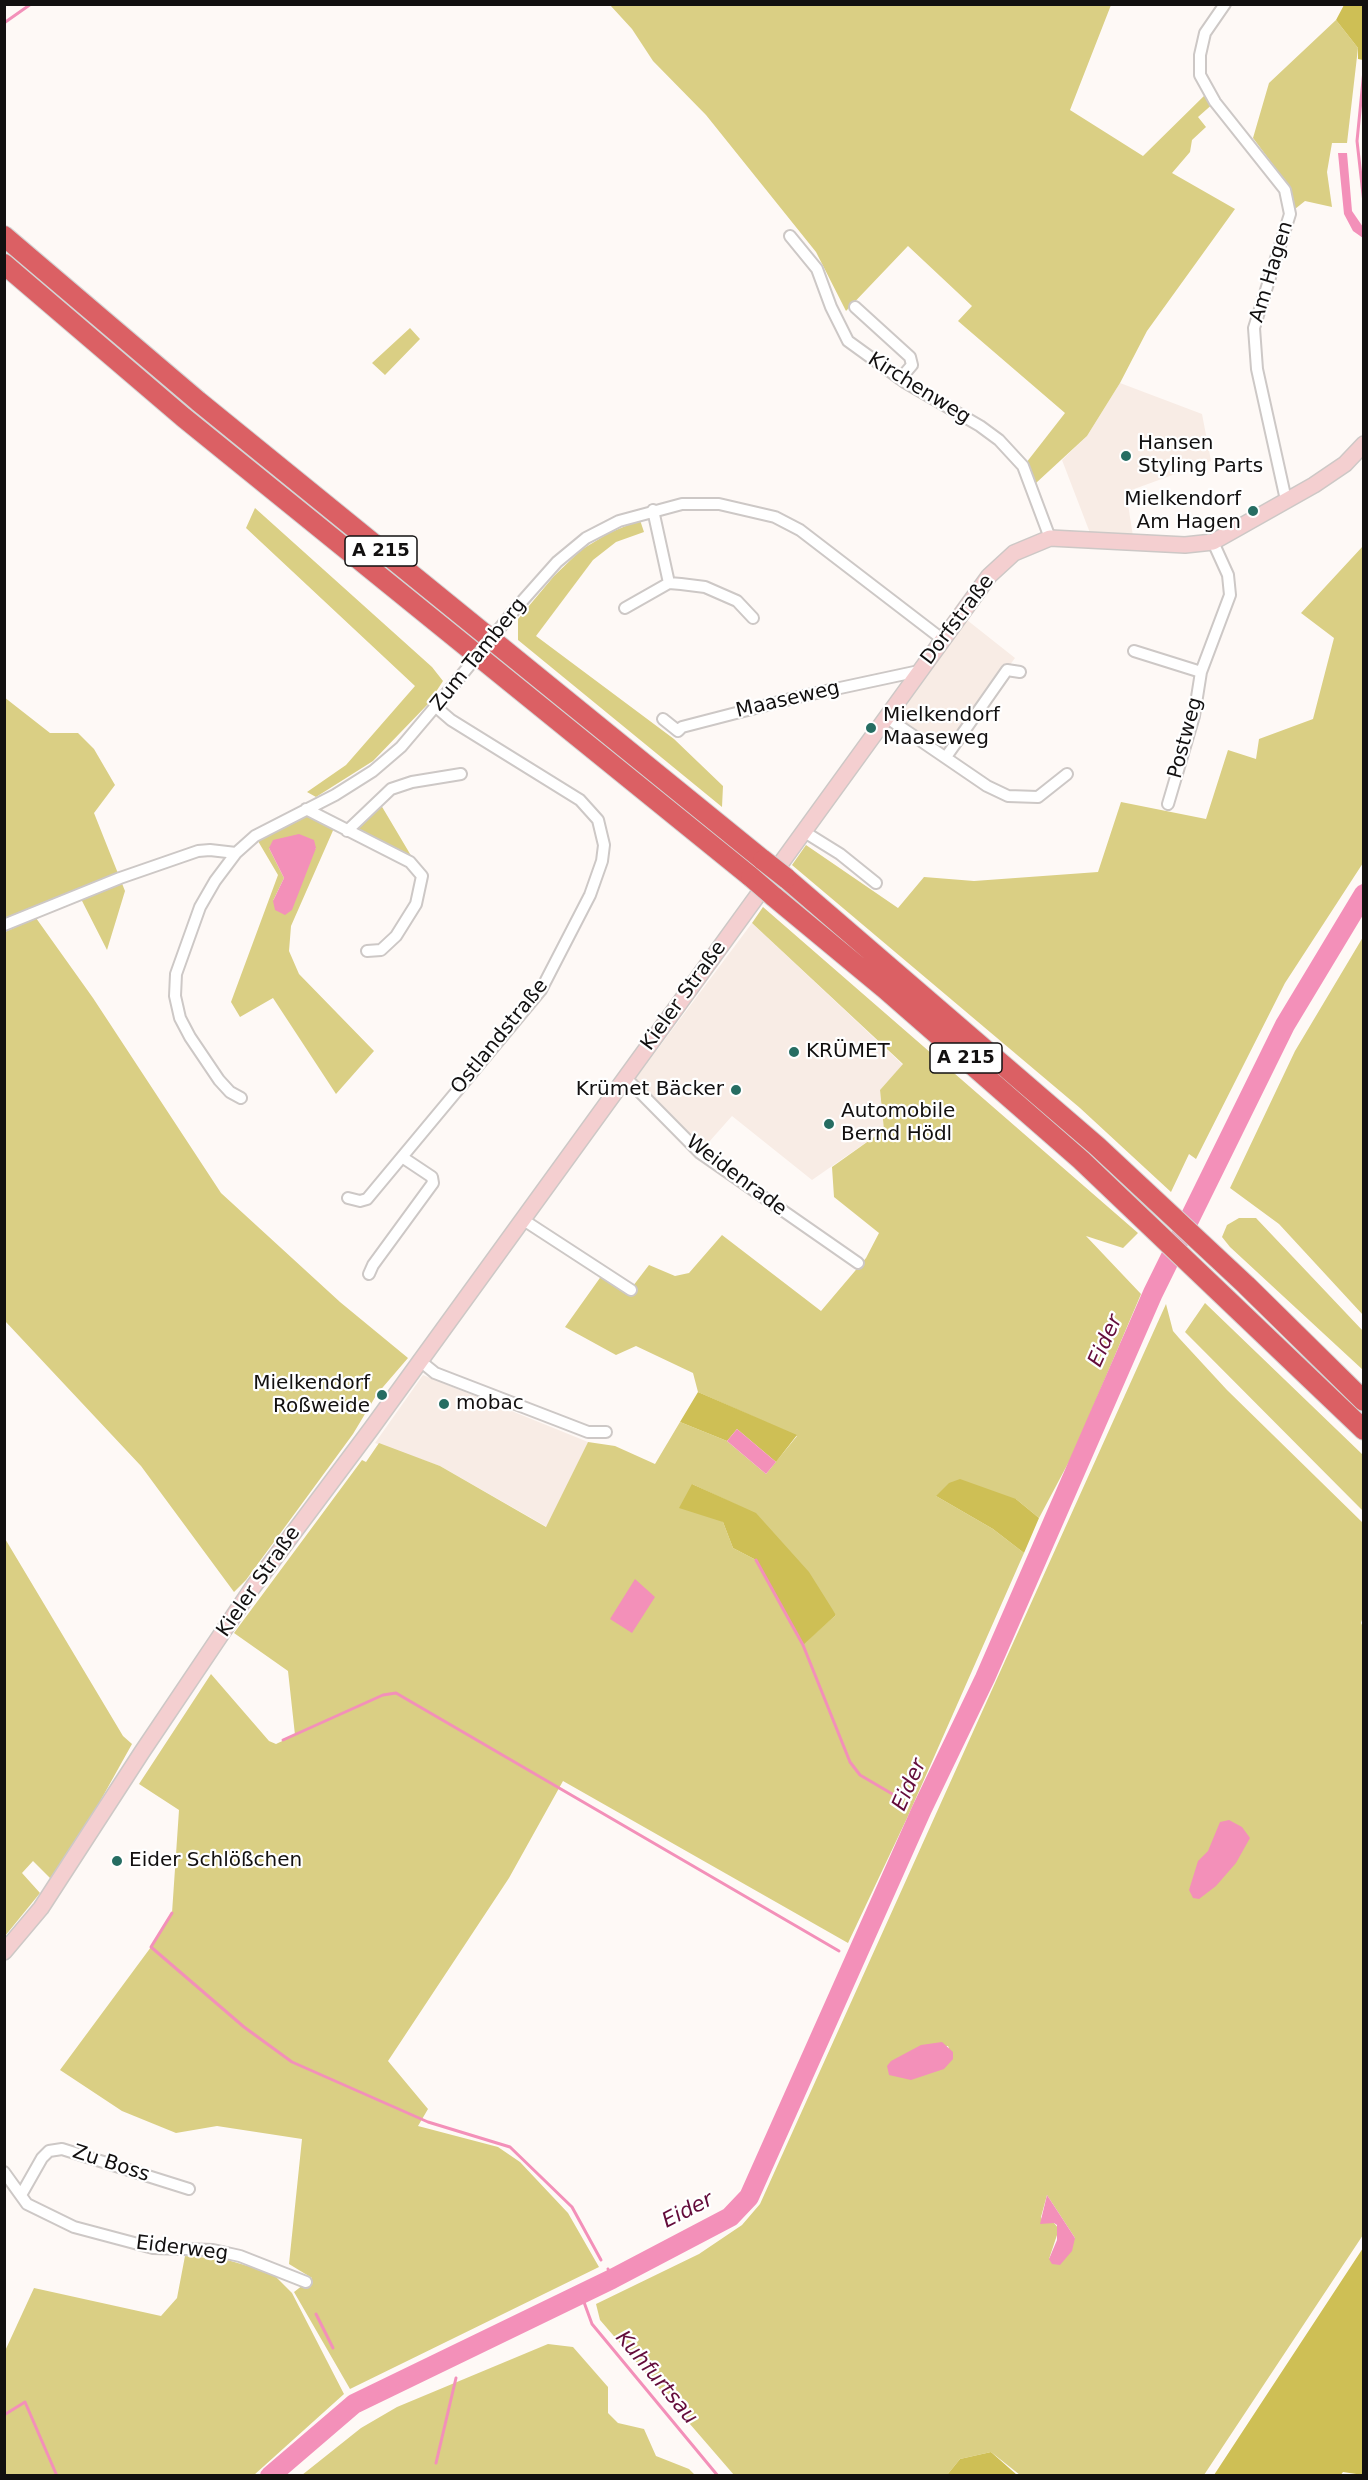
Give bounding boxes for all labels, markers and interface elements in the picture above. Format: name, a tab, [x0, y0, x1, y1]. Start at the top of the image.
street label: Am Hagen	[1245, 219, 1299, 325]
street label: Kirchenweg	[863, 348, 975, 430]
place label: Hansen Styling Parts	[1138, 432, 1263, 479]
marker: Hansen Styling Parts	[1119, 449, 1133, 463]
place label: Mielkendorf Am Hagen	[1124, 488, 1241, 535]
marker: Mielkendorf Am Hagen	[1246, 504, 1260, 518]
road number: A 215	[345, 536, 417, 566]
street label: Dorfstraße	[916, 570, 1000, 670]
street label: Zum Tamberg	[426, 594, 532, 716]
street label: Maaseweg	[734, 676, 842, 724]
street label: Postweg	[1164, 695, 1208, 781]
place label: Mielkendorf Maaseweg	[883, 704, 1000, 751]
marker: Mielkendorf Maaseweg	[864, 721, 878, 735]
street label: Kieler Straße	[636, 937, 732, 1055]
street label: Ostlandstraße	[446, 975, 554, 1099]
place label: KRÜMET	[806, 1040, 890, 1064]
road number: A 215	[930, 1043, 1002, 1073]
marker: KRÜMET	[787, 1045, 801, 1059]
place label: Krümet Bäcker	[576, 1078, 724, 1102]
marker: Krümet Bäcker	[729, 1083, 743, 1097]
place label: Automobile Bernd Hödl	[841, 1100, 955, 1147]
marker: Automobile Bernd Hödl	[822, 1117, 836, 1131]
street label: Weidenrade	[681, 1130, 791, 1222]
water label: Eider	[1084, 1311, 1128, 1371]
place label: Mielkendorf Roßweide	[253, 1372, 370, 1419]
marker: Mielkendorf Roßweide	[375, 1388, 389, 1402]
place label: mobac	[456, 1392, 524, 1416]
marker: mobac	[437, 1397, 451, 1411]
street label: Kieler Straße	[212, 1522, 306, 1642]
water label: Eider	[888, 1755, 932, 1815]
place label: Eider Schlößchen	[129, 1849, 302, 1873]
marker: Eider Schlößchen	[110, 1854, 124, 1868]
street label: Zu Boss	[69, 2140, 153, 2188]
water label: Eider	[658, 2188, 718, 2234]
street label: Eiderweg	[134, 2231, 230, 2267]
water label: Kuhfurtsau	[610, 2326, 702, 2430]

